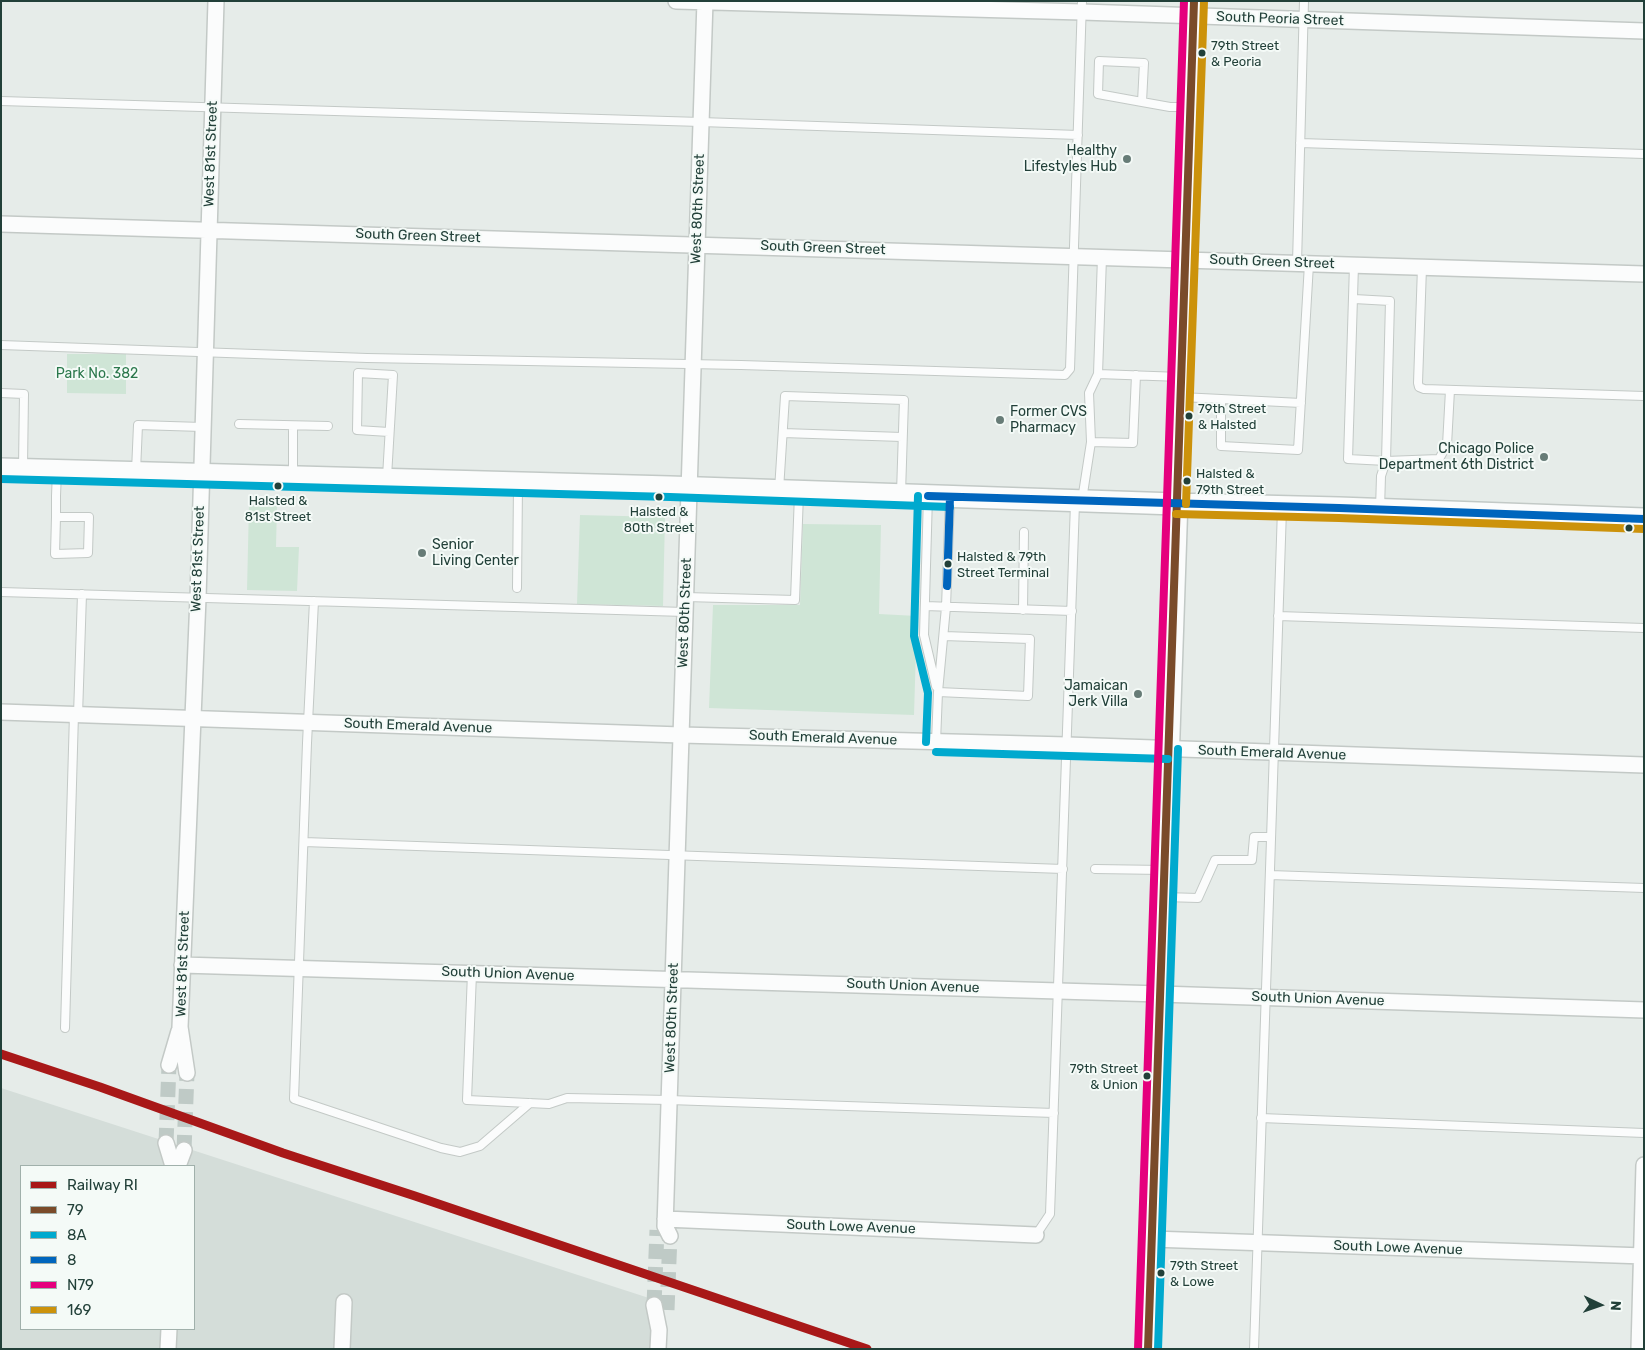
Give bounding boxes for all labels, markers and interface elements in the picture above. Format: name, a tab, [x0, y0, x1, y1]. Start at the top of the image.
street label: South Peoria Street	[1216, 8, 1344, 30]
place label: 79th Street & Peoria	[1211, 38, 1279, 69]
marker: 79th Street & Peoria	[1197, 48, 1207, 58]
street label: West 81st Street	[201, 101, 221, 207]
place label: Healthy Lifestyles Hub	[1024, 143, 1117, 176]
street label: West 80th Street	[688, 153, 708, 265]
marker: Healthy Lifestyles Hub	[1121, 153, 1133, 165]
street label: South Green Street	[355, 225, 481, 247]
street label: South Green Street	[760, 237, 886, 259]
street label: South Green Street	[1209, 251, 1335, 273]
park label: Park No. 382	[56, 366, 138, 382]
place label: 79th Street & Halsted	[1198, 401, 1266, 432]
place label: Former CVS Pharmacy	[1010, 404, 1087, 437]
marker: 79th Street & Halsted	[1184, 411, 1194, 421]
marker: Former CVS Pharmacy	[994, 414, 1006, 426]
place label: Chicago Police Department 6th District	[1379, 441, 1534, 474]
marker: Chicago Police Department 6th District	[1538, 451, 1550, 463]
place label: Halsted & 79th Street	[1196, 466, 1264, 497]
marker: Halsted & 79th Street	[1182, 476, 1192, 486]
marker: Halsted & 81st Street	[273, 481, 283, 491]
marker: Halsted & 80th Street	[654, 492, 664, 502]
place label: Halsted & 81st Street	[245, 493, 311, 524]
place label: Halsted & 80th Street	[624, 504, 694, 535]
street label: West 81st Street	[188, 506, 208, 612]
unlabelled marker	[1624, 523, 1634, 533]
place label: Senior Living Center	[432, 537, 519, 570]
marker: Senior Living Center	[416, 547, 428, 559]
place label: Halsted & 79th Street Terminal	[957, 549, 1049, 580]
street label: West 80th Street	[675, 557, 695, 669]
marker: Halsted & 79th Street Terminal	[943, 559, 953, 569]
place label: Jamaican Jerk Villa	[1064, 678, 1128, 710]
marker: Jamaican Jerk Villa	[1132, 688, 1144, 700]
street label: South Emerald Avenue	[344, 715, 492, 737]
street label: South Emerald Avenue	[749, 727, 897, 749]
street label: South Emerald Avenue	[1198, 742, 1346, 764]
street label: West 81st Street	[173, 911, 193, 1017]
street label: West 80th Street	[662, 962, 682, 1074]
street label: South Union Avenue	[441, 963, 575, 985]
street label: South Union Avenue	[846, 975, 980, 997]
street label: South Union Avenue	[1251, 988, 1385, 1010]
place label: 79th Street & Union	[1070, 1061, 1138, 1092]
marker: 79th Street & Union	[1142, 1071, 1152, 1081]
legend	[20, 1165, 195, 1330]
text: Railway RI	[67, 1176, 138, 1194]
text: 79	[67, 1201, 84, 1219]
street label: South Lowe Avenue	[786, 1216, 916, 1238]
text: 8A	[67, 1226, 87, 1244]
street label: South Lowe Avenue	[1333, 1237, 1463, 1259]
text: 8	[67, 1251, 77, 1269]
place label: 79th Street & Lowe	[1170, 1258, 1238, 1289]
marker: 79th Street & Lowe	[1156, 1268, 1166, 1278]
text: N79	[67, 1276, 94, 1294]
north arrow	[1575, 1280, 1625, 1330]
text: N	[1607, 1300, 1624, 1311]
text: 169	[67, 1301, 91, 1319]

